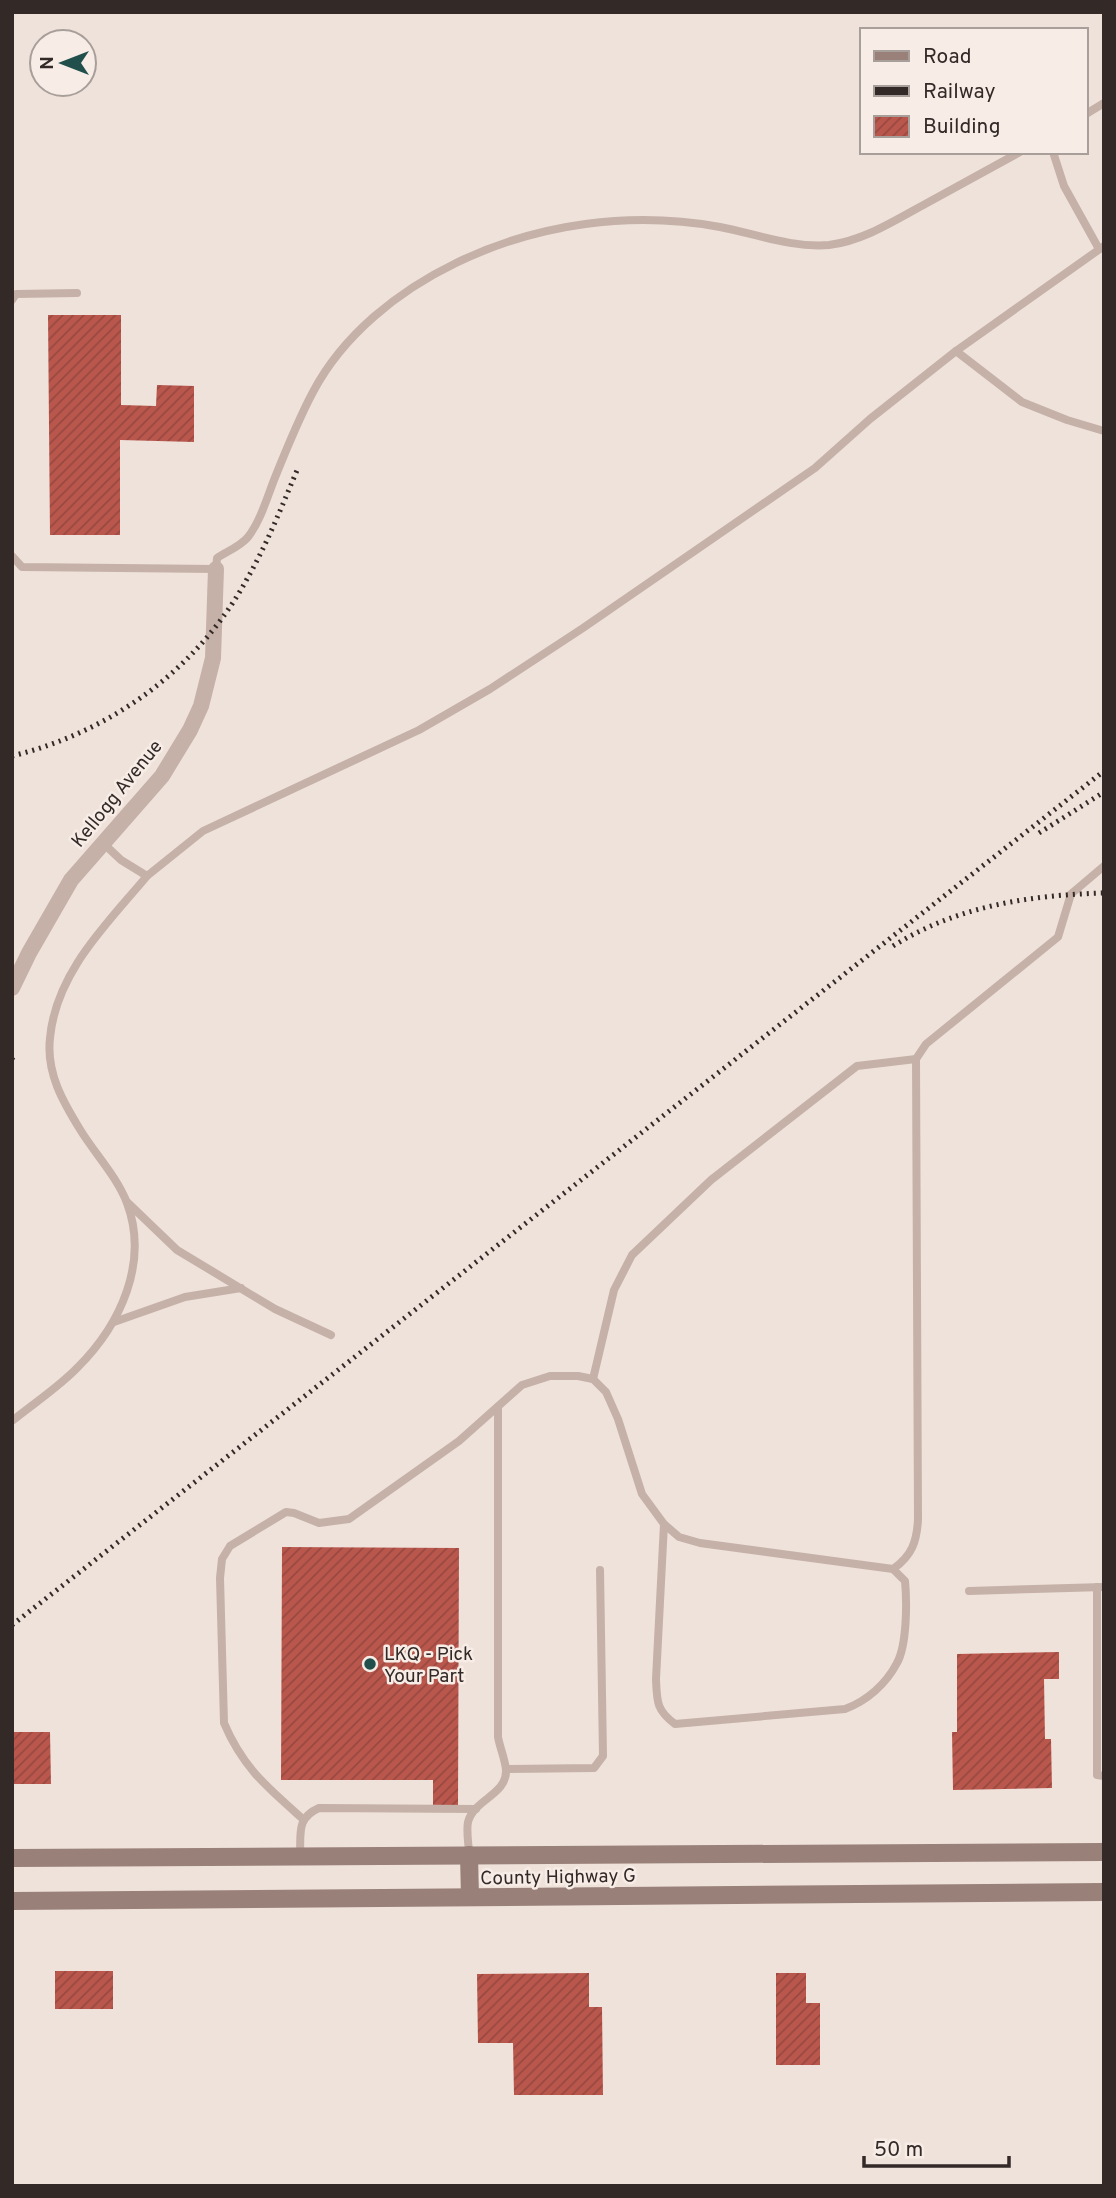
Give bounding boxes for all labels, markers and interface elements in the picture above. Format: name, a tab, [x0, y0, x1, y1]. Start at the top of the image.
north arrow	[28, 28, 98, 98]
legend	[860, 28, 1088, 154]
text: Road	[923, 44, 972, 71]
text: N	[36, 56, 60, 70]
text: Railway	[923, 79, 996, 106]
text: Building	[923, 114, 1001, 141]
street label: Kellogg Avenue	[67, 736, 168, 853]
place label: LKQ - Pick Your Part	[384, 1643, 473, 1689]
marker: LKQ - Pick Your Part	[362, 1656, 378, 1672]
street label: County Highway G	[480, 1865, 636, 1891]
scale bar	[864, 2124, 1009, 2168]
text: 50 m	[874, 2137, 923, 2164]

